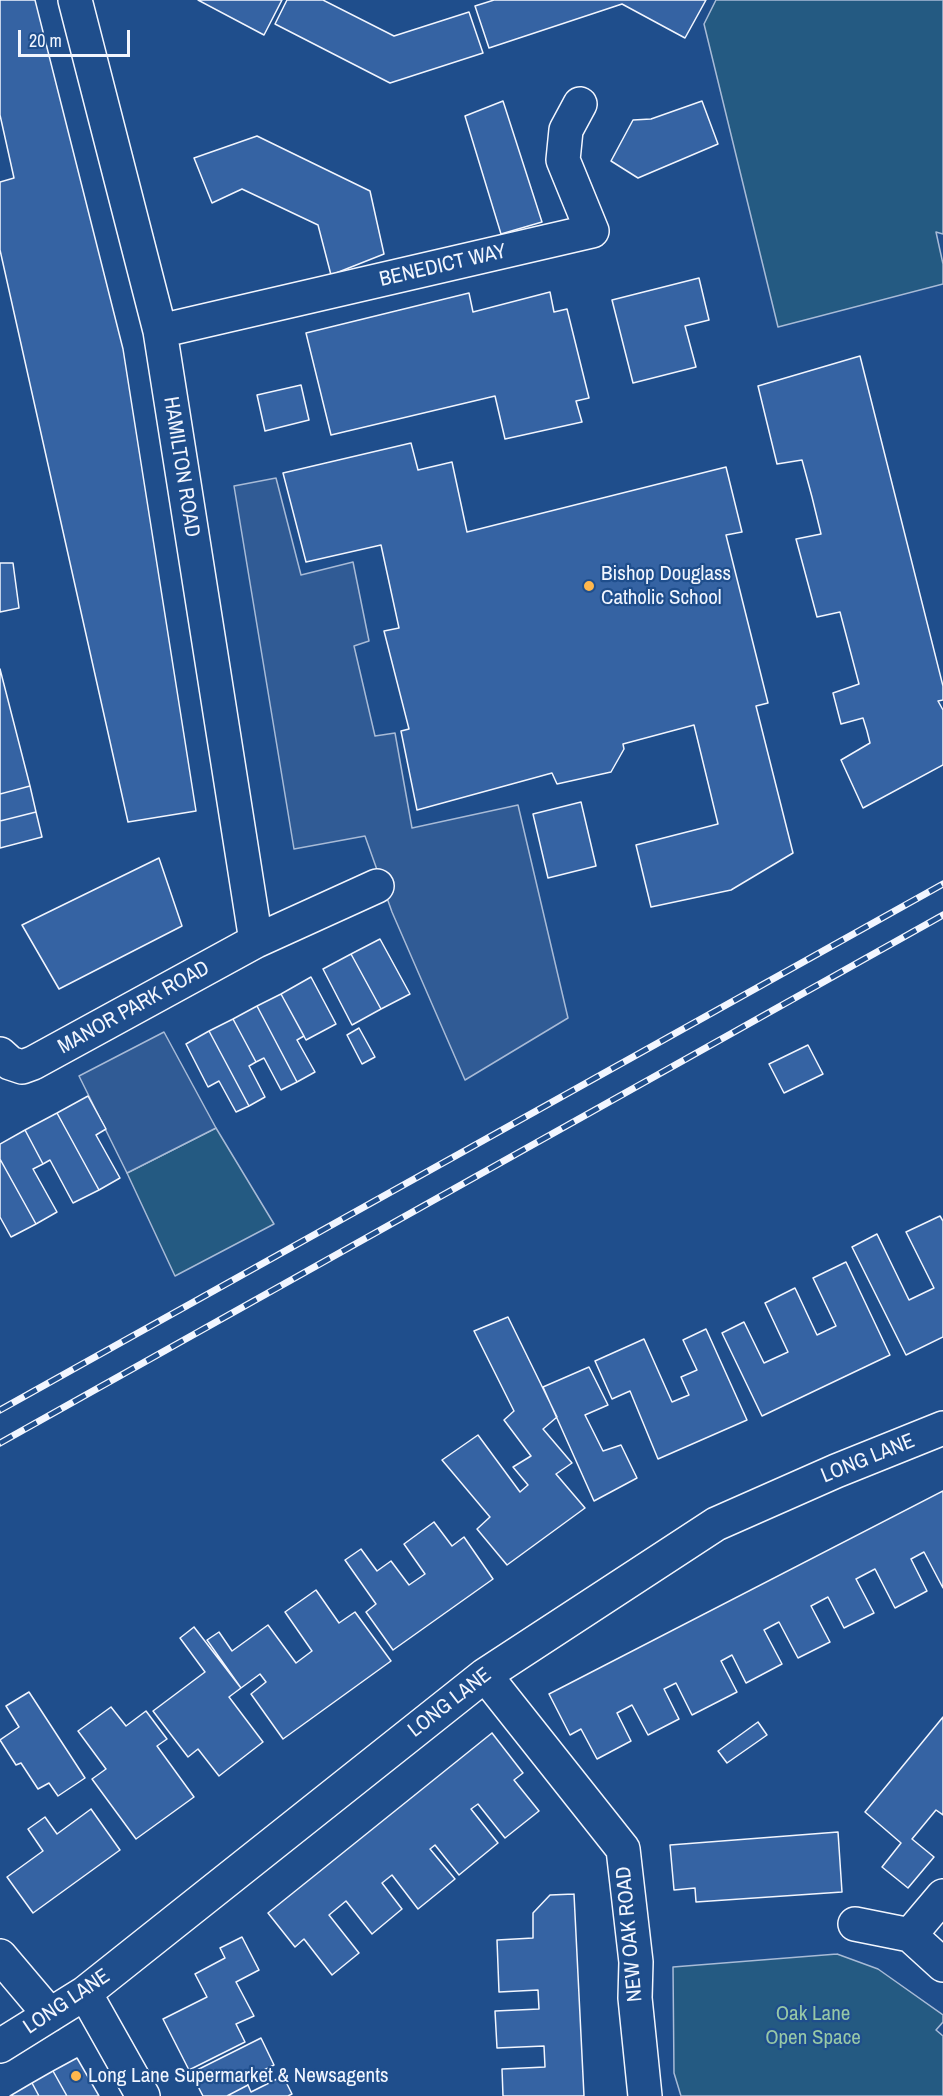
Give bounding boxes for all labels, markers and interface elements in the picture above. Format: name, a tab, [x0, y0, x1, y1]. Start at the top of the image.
scale bar	[21, 18, 134, 56]
text: 20 m	[29, 28, 62, 53]
street label: BENEDICT WAY	[377, 239, 509, 293]
street label: HAMILTON ROAD	[157, 395, 205, 539]
place label: Bishop Douglass Catholic School	[601, 561, 731, 611]
marker: Bishop Douglass Catholic School	[582, 579, 596, 593]
street label: MANOR PARK ROAD	[54, 956, 214, 1060]
street label: LONG LANE	[818, 1429, 918, 1489]
street label: LONG LANE	[403, 1663, 497, 1743]
street label: NEW OAK ROAD	[612, 1865, 648, 2003]
street label: LONG LANE	[19, 1964, 115, 2040]
park label: Oak Lane Open Space	[765, 2001, 861, 2051]
place label: Long Lane Supermarket & Newsagents	[88, 2063, 389, 2089]
marker: Long Lane Supermarket & Newsagents	[69, 2069, 83, 2083]

